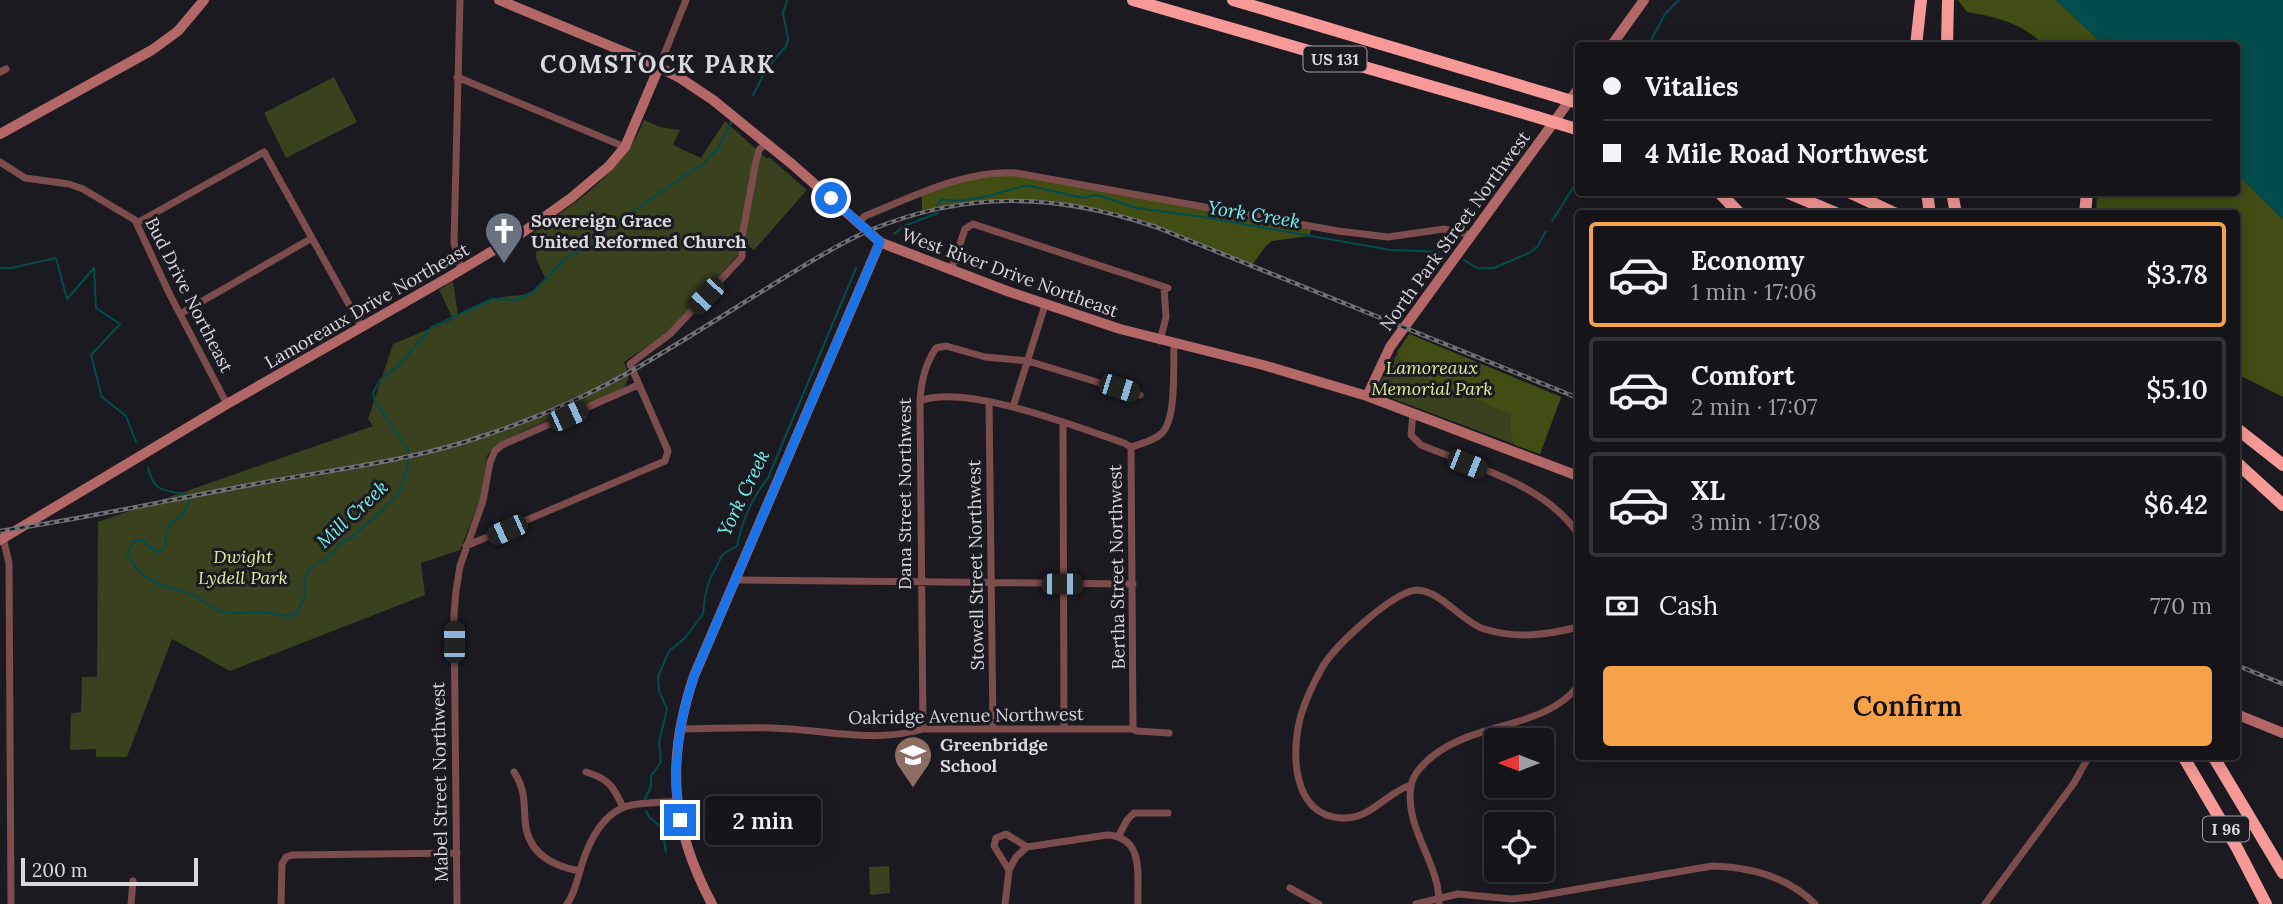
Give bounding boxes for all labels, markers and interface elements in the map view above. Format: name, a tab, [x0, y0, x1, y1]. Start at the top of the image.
road number: US 131	[1304, 46, 1366, 72]
district label: COMSTOCK PARK	[540, 49, 776, 80]
text: Vitalies	[1645, 70, 1739, 103]
street label: North Park Street Northwest	[1374, 126, 1535, 335]
text: 4 Mile Road Northwest	[1645, 137, 1928, 170]
route start	[815, 182, 847, 214]
water label: York Creek	[1206, 195, 1302, 233]
place label: Sovereign Grace United Reformed Church	[531, 209, 747, 253]
church icon: Sovereign Grace United Reformed Church	[483, 210, 525, 265]
street label: Bud Drive Northeast	[140, 213, 239, 376]
street label: West River Drive Northeast	[899, 223, 1121, 322]
street label: Lamoreaux Drive Northeast	[261, 238, 473, 374]
icon: car	[1607, 243, 1670, 306]
text: Economy	[1691, 244, 1804, 277]
text: $3.78	[2146, 258, 2208, 291]
car	[684, 273, 729, 319]
text: 1 min · 17:06	[1691, 277, 1817, 306]
park label: Lamoreaux Memorial Park	[1371, 356, 1493, 400]
icon: car	[1607, 358, 1670, 421]
text: Comfort	[1691, 359, 1795, 392]
car	[1096, 372, 1143, 404]
text: $5.10	[2146, 373, 2208, 406]
text: 2 min · 17:07	[1691, 392, 1817, 421]
car	[545, 398, 592, 434]
street label: Dana Street Northwest	[893, 398, 916, 590]
water label: York Creek	[712, 446, 774, 540]
car	[1444, 446, 1491, 482]
street label: Stowell Street Northwest	[962, 459, 989, 670]
street label: Bertha Street Northwest	[1103, 464, 1130, 670]
icon: car	[1607, 473, 1670, 536]
text: XL	[1691, 474, 1725, 507]
water label: Mill Creek	[311, 475, 393, 553]
text: $6.42	[2144, 488, 2208, 521]
text: 3 min · 17:08	[1691, 507, 1821, 536]
car	[484, 512, 531, 548]
park label: Dwight Lydell Park	[198, 545, 288, 589]
car	[1042, 574, 1084, 595]
icon: cash	[1603, 587, 1641, 625]
text: Cash	[1659, 589, 1718, 622]
text: 770 m	[2150, 591, 2212, 620]
car	[444, 621, 465, 663]
button: Confirm	[1603, 666, 2212, 746]
street label: Mabel Street Northwest	[426, 682, 453, 882]
street label: Oakridge Avenue Northwest	[848, 702, 1084, 729]
north arrow	[1484, 728, 1554, 798]
map controls	[1484, 728, 1554, 882]
place label: Greenbridge School	[940, 733, 1048, 777]
school or university icon: Greenbridge School	[892, 734, 934, 789]
callout: 2 min	[704, 796, 820, 844]
route end	[664, 804, 696, 836]
text: 2 min	[733, 806, 793, 835]
button: locate	[1484, 812, 1554, 882]
road number: I 96	[2203, 816, 2249, 842]
scale bar	[21, 855, 198, 887]
text: 200 m	[32, 858, 88, 882]

